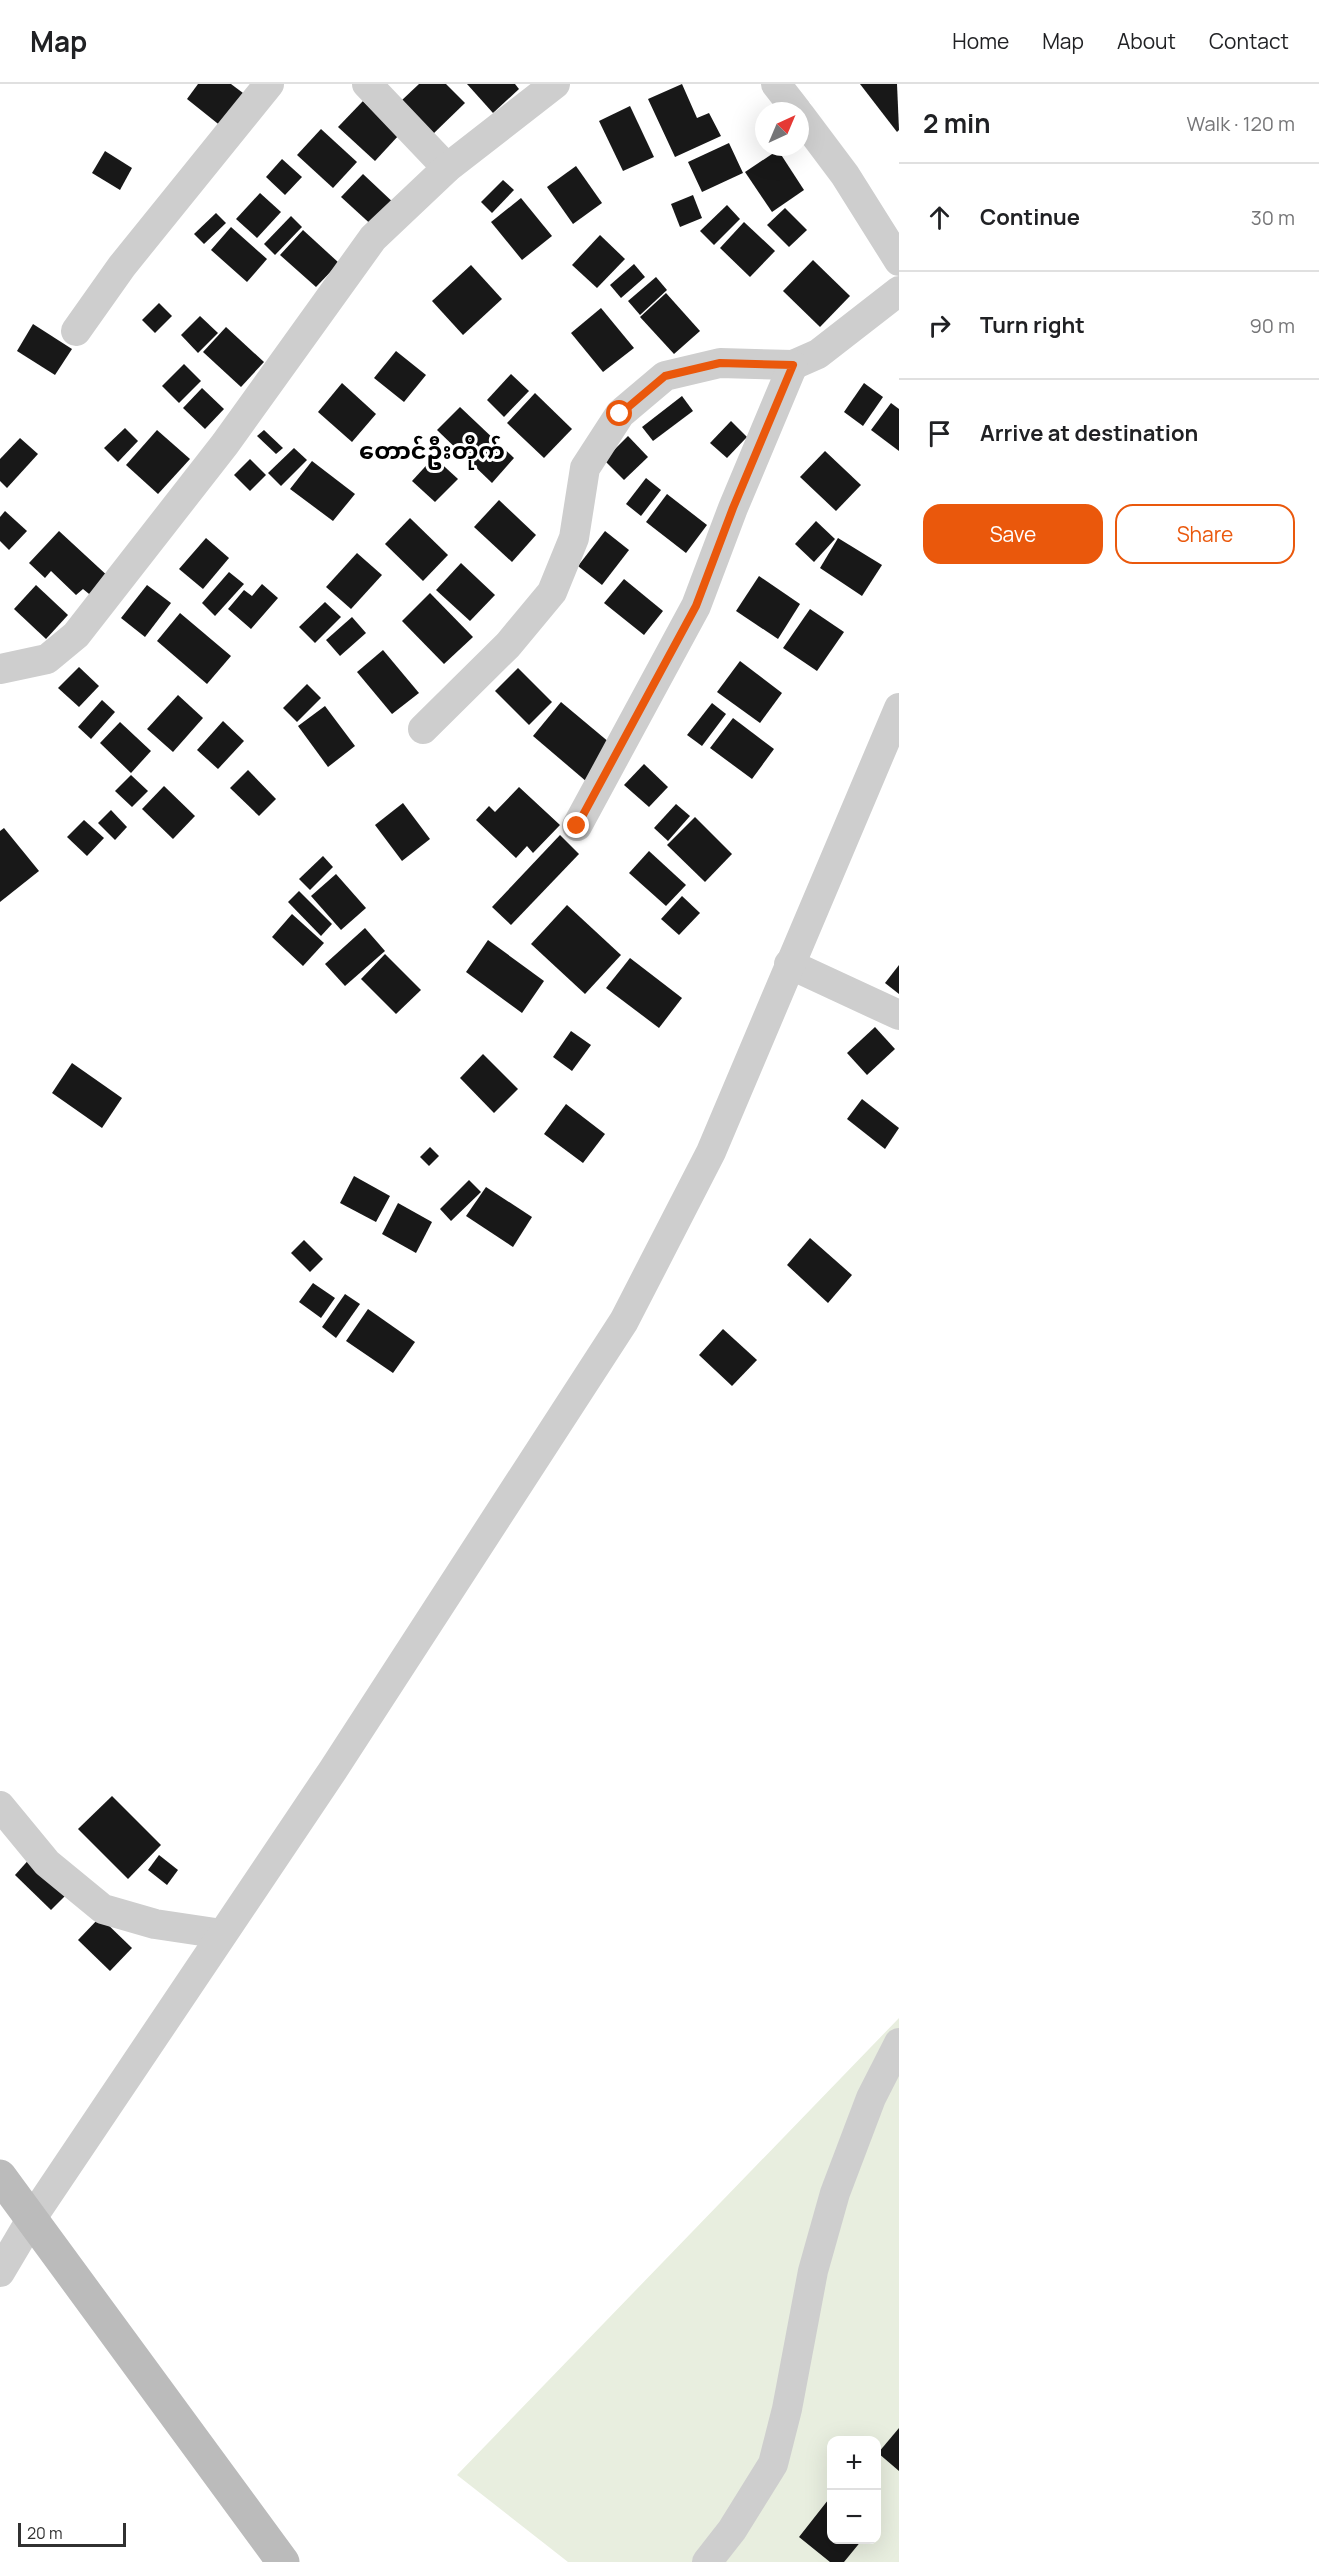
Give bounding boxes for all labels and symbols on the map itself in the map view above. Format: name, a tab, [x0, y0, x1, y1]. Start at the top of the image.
north arrow	[755, 102, 809, 156]
route start	[606, 400, 632, 426]
district label: တောင်ဦးတိုက်	[359, 433, 505, 470]
route end	[563, 812, 589, 838]
scale bar	[18, 2520, 126, 2548]

